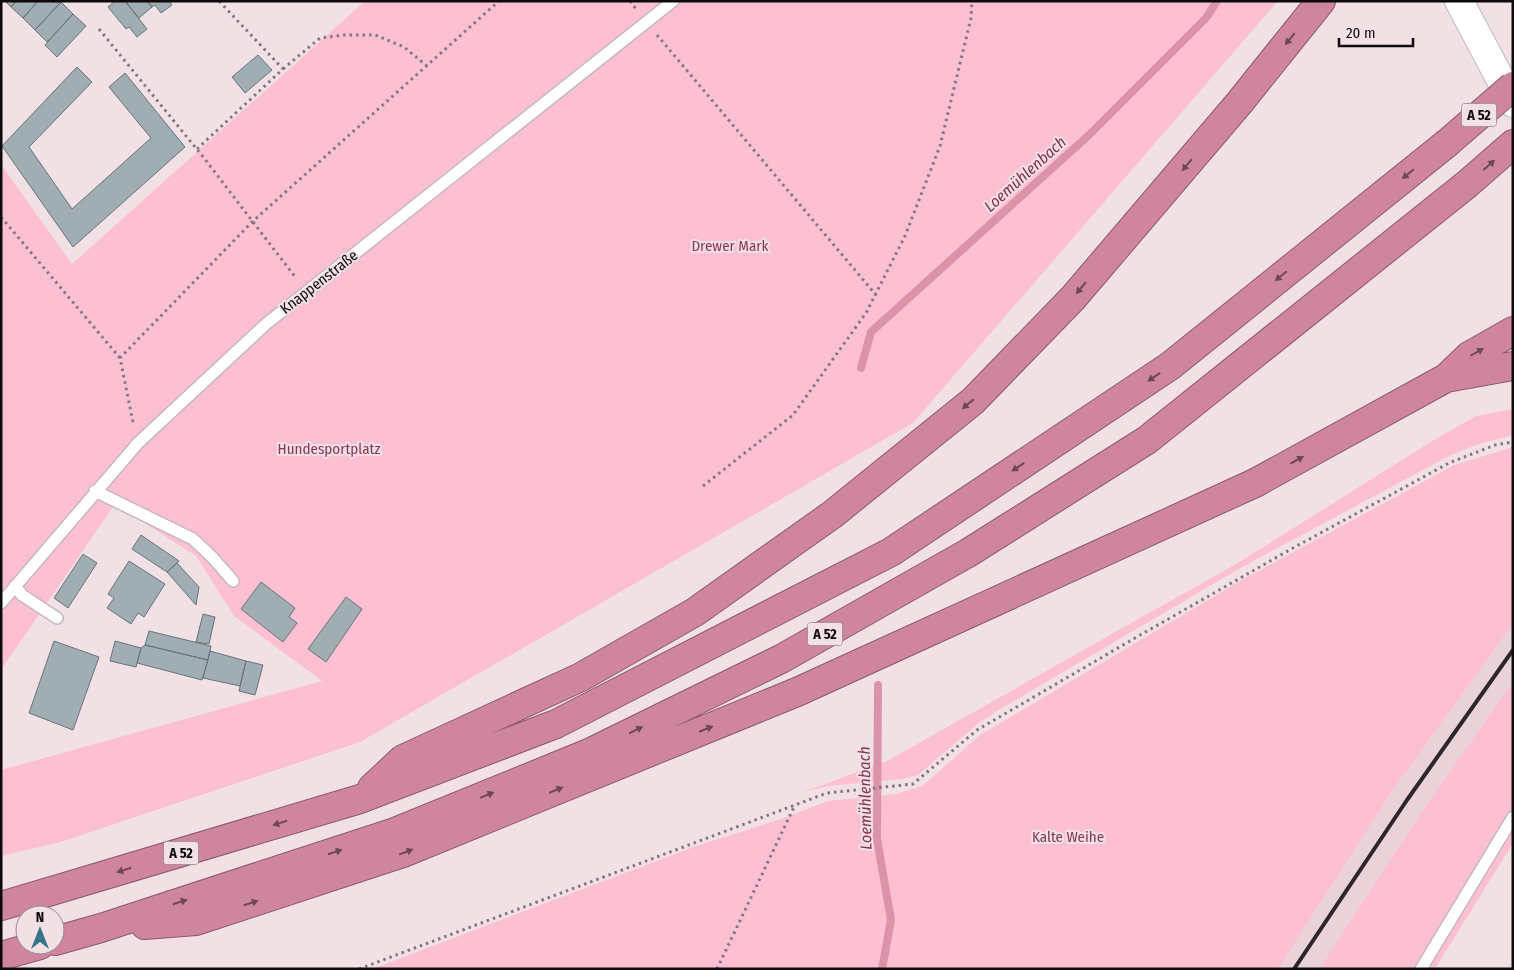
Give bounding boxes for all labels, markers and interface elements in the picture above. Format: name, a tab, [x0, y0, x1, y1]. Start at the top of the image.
scale bar	[1339, 15, 1413, 47]
text: 20 m	[1346, 24, 1376, 42]
one-way arrow	[1285, 32, 1296, 45]
road number: A 52	[1462, 104, 1496, 126]
water label: Loemühlenbach	[980, 132, 1070, 216]
one-way arrow	[1181, 158, 1192, 171]
one-way arrow	[1483, 159, 1496, 170]
one-way arrow	[1402, 169, 1415, 180]
park label: Drewer Mark	[691, 237, 769, 255]
street label: Knappenstraße	[277, 246, 361, 318]
one-way arrow	[1275, 271, 1288, 282]
one-way arrow	[1076, 282, 1087, 294]
one-way arrow	[1470, 347, 1484, 356]
one-way arrow	[1147, 372, 1160, 382]
one-way arrow	[961, 399, 974, 410]
park label: Hundesportplatz	[278, 440, 380, 458]
one-way arrow	[1290, 456, 1305, 464]
one-way arrow	[1012, 462, 1025, 472]
road number: A 52	[808, 622, 842, 646]
one-way arrow	[699, 724, 713, 732]
one-way arrow	[629, 726, 643, 734]
water label: Loemühlenbach	[855, 746, 875, 850]
one-way arrow	[549, 786, 563, 794]
one-way arrow	[480, 790, 494, 798]
one-way arrow	[272, 819, 287, 827]
park label: Kalte Weihe	[1032, 828, 1104, 846]
road number: A 52	[164, 841, 198, 864]
one-way arrow	[328, 848, 343, 856]
one-way arrow	[398, 848, 413, 855]
one-way arrow	[117, 867, 132, 875]
one-way arrow	[173, 898, 188, 905]
one-way arrow	[244, 898, 259, 906]
north arrow	[15, 905, 65, 955]
text: N	[36, 909, 44, 926]

